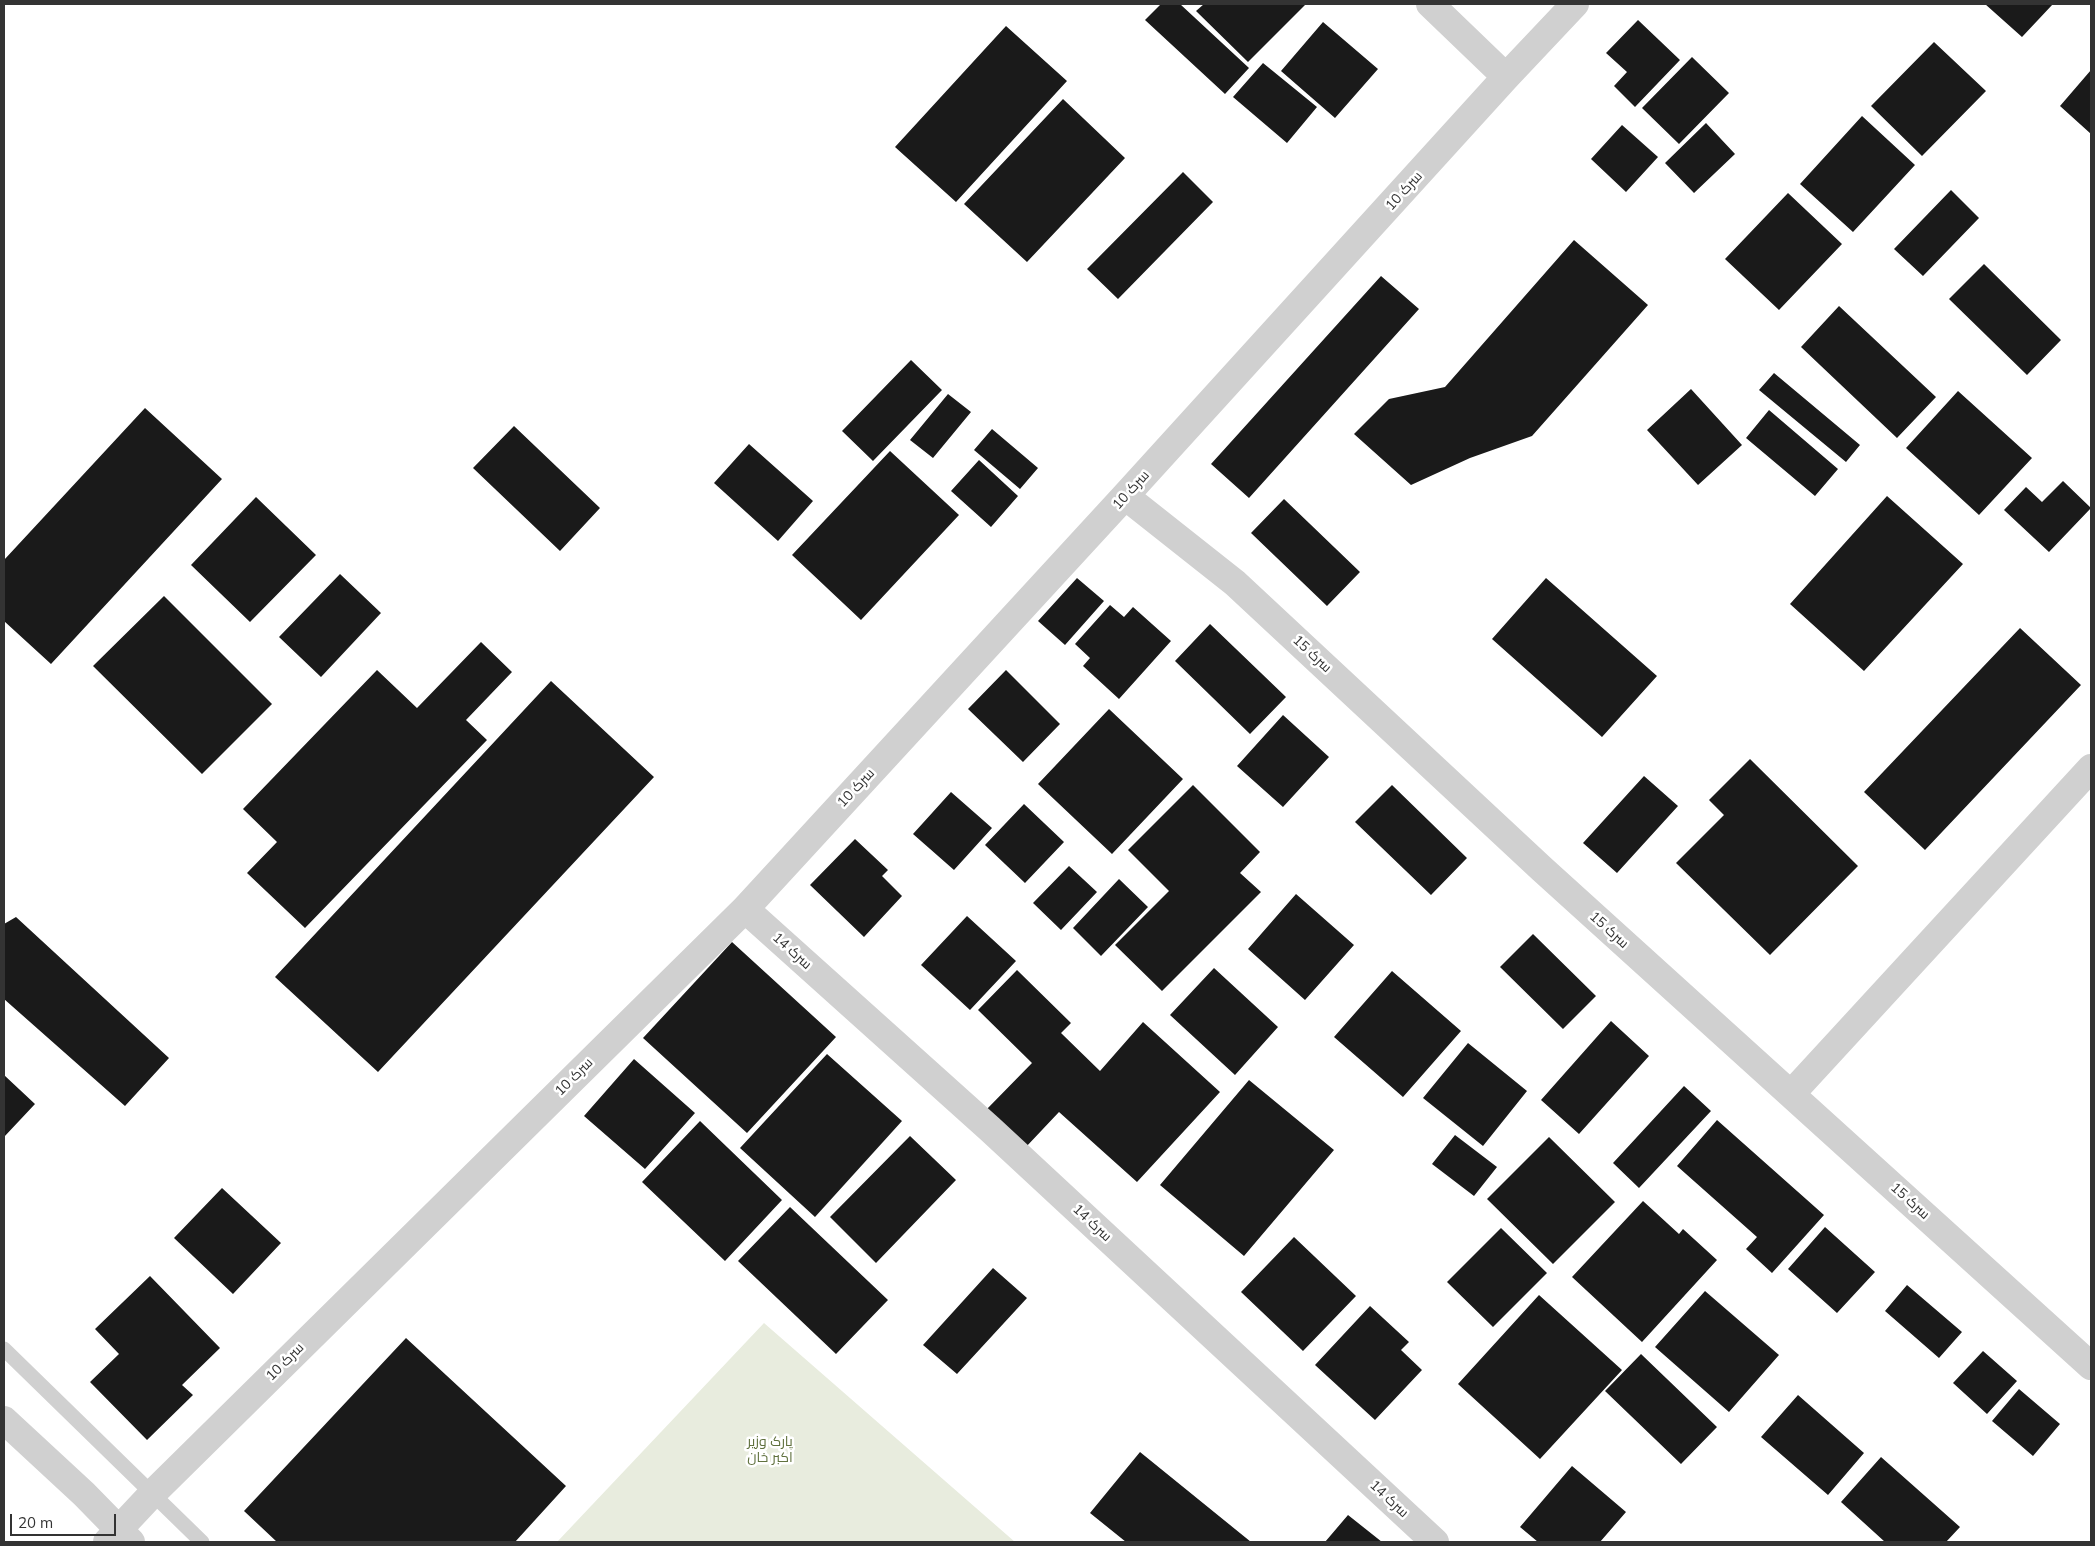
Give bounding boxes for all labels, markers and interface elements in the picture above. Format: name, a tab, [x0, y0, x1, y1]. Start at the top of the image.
street label: سرک 10	[1382, 168, 1426, 214]
street label: سرک 10	[1109, 467, 1153, 513]
street label: سرک 15	[1289, 632, 1335, 676]
street label: سرک 10	[834, 765, 878, 811]
street label: سرک 15	[1586, 908, 1632, 952]
street label: سرک 14	[769, 929, 815, 973]
street label: سرک 10	[551, 1054, 597, 1100]
street label: سرک 15	[1887, 1179, 1933, 1223]
street label: سرک 14	[1069, 1201, 1115, 1245]
street label: سرک 10	[262, 1339, 308, 1385]
park label: پارک وزیر اکبر خان	[747, 1434, 793, 1466]
street label: سرک 14	[1366, 1477, 1412, 1521]
scale bar	[12, 1504, 119, 1536]
text: 20 m	[18, 1513, 53, 1532]

